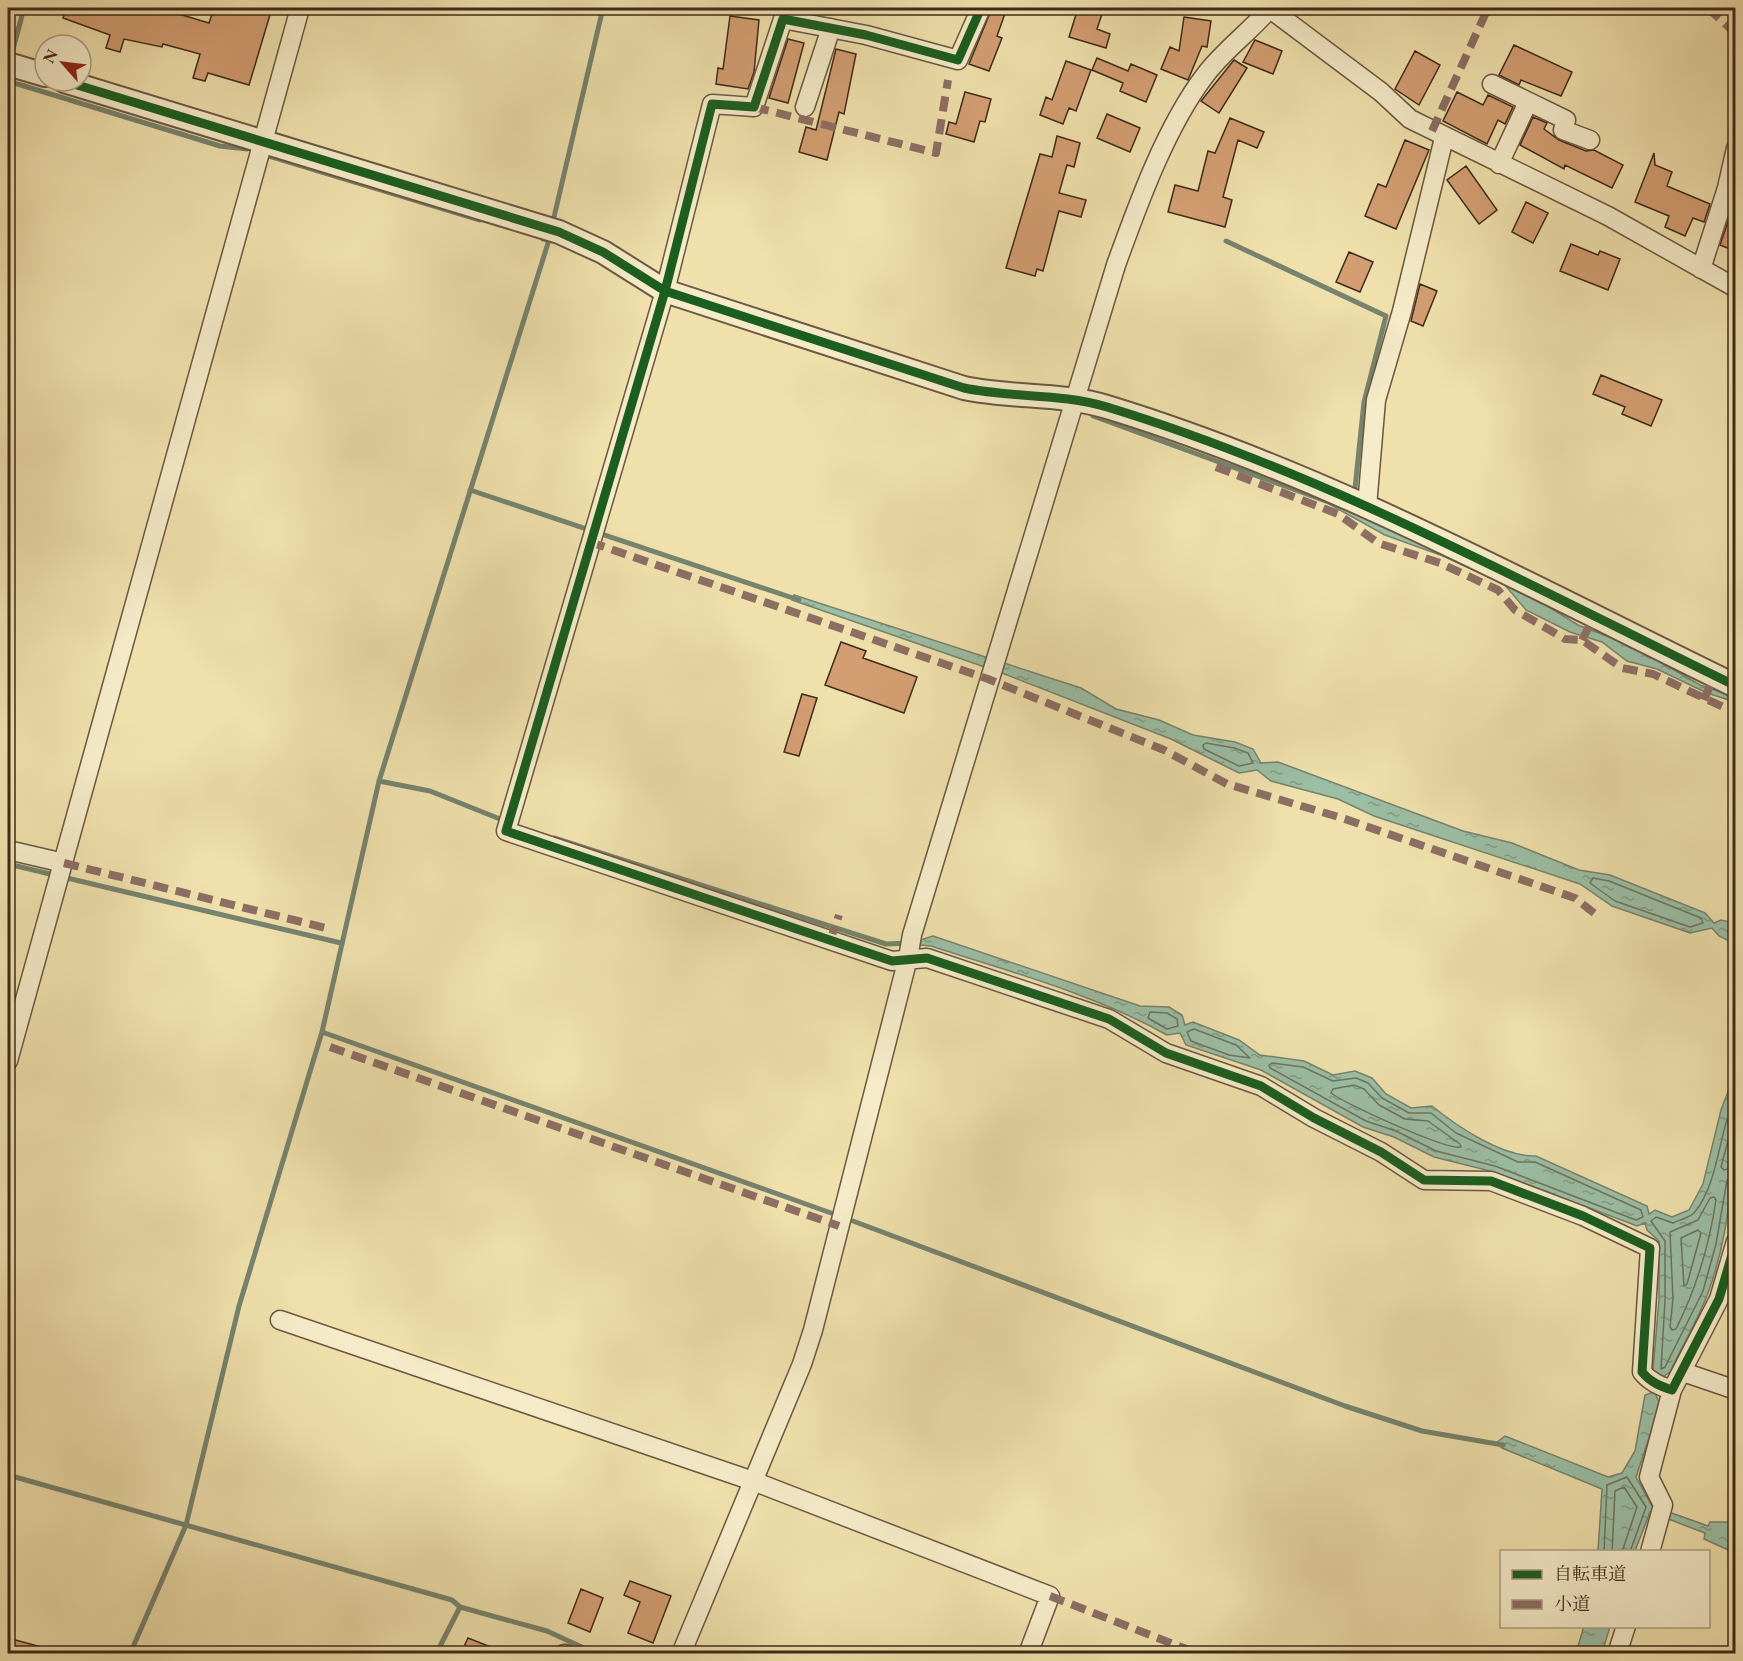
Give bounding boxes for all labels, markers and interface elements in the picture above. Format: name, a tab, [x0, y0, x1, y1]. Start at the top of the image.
north arrow	[33, 33, 93, 93]
text: N	[38, 46, 63, 67]
legend	[1500, 1550, 1710, 1628]
text: 自転車道	[1554, 1562, 1626, 1585]
text: 小道	[1554, 1592, 1590, 1615]

